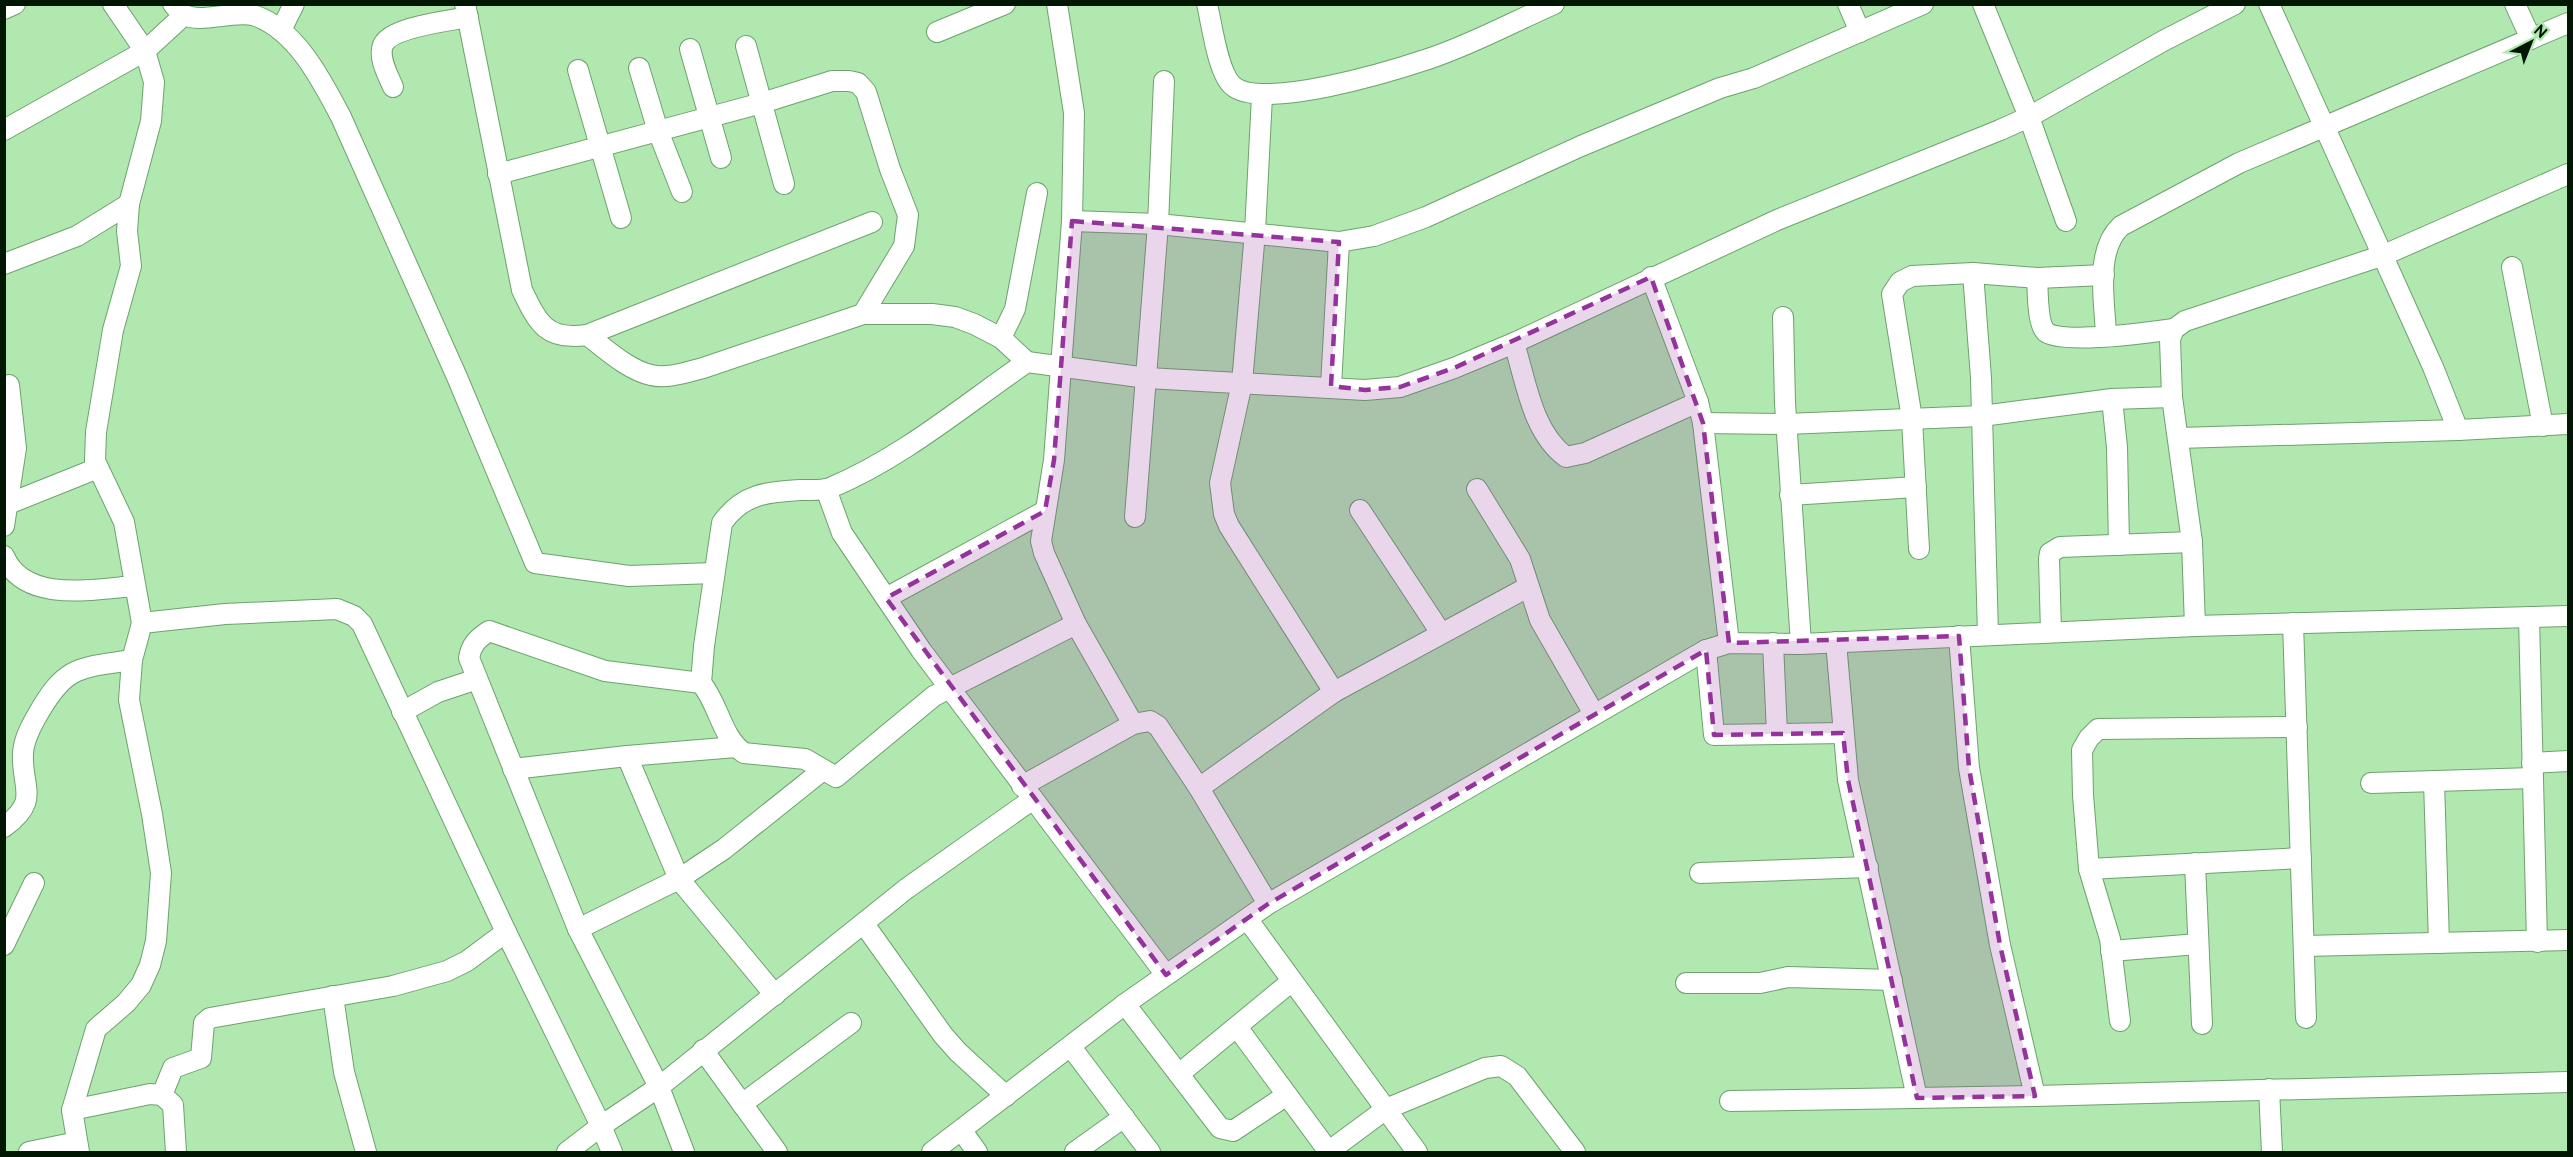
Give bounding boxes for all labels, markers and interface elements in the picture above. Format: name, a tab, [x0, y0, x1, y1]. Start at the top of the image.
north arrow	[2501, 12, 2561, 72]
text: N	[2529, 21, 2551, 44]

